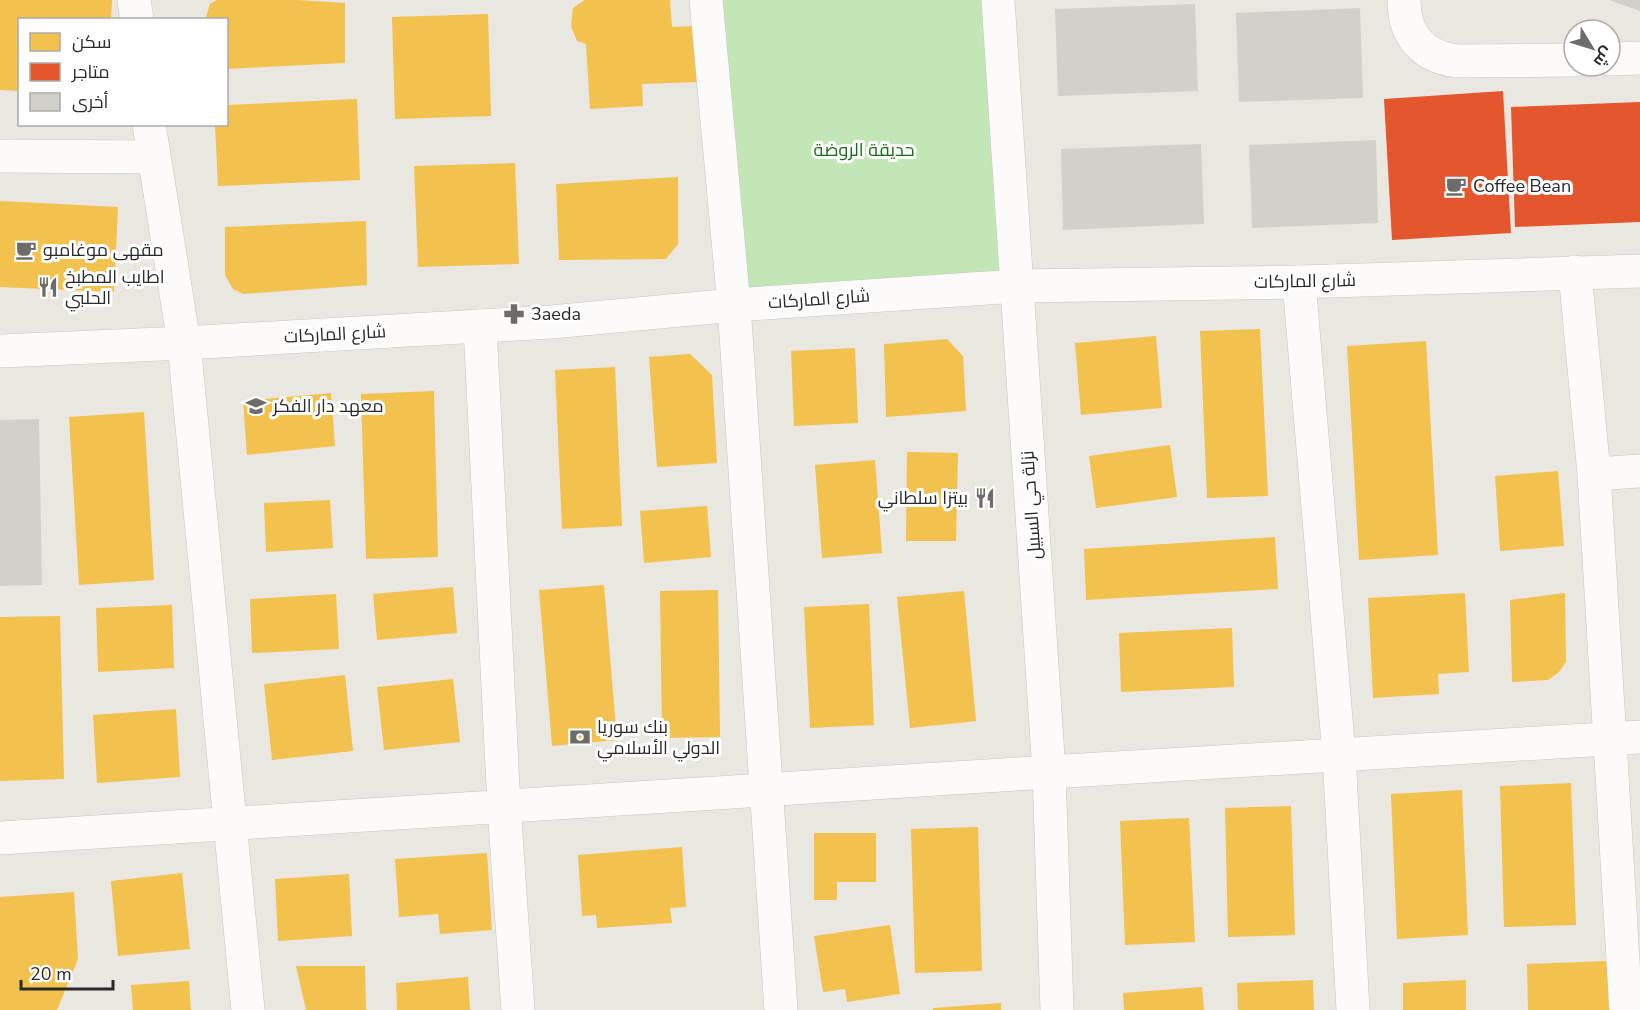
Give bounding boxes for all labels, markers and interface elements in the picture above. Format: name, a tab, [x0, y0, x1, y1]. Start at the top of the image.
legend	[18, 18, 228, 126]
north arrow	[1562, 18, 1622, 78]
text: سكن	[72, 30, 111, 54]
text: ش	[1588, 42, 1618, 71]
text: متاجر	[71, 60, 110, 84]
text: أخرى	[72, 90, 109, 114]
park label: حديقة الروضة	[813, 138, 915, 162]
cafe icon: Coffee Bean	[1444, 174, 1468, 198]
place label: Coffee Bean	[1473, 174, 1571, 198]
cafe icon: مقهى موغامبو	[14, 238, 38, 262]
place label: مقهى موغامبو	[43, 238, 164, 262]
place label: اطايب المطبخ الحلبي	[65, 265, 165, 312]
street label: شارع الماركات	[1254, 268, 1356, 294]
restaurant icon: اطايب المطبخ الحلبي	[36, 275, 60, 299]
street label: شارع الماركات	[767, 283, 871, 315]
pharmacy icon: 3aeda	[502, 302, 526, 326]
place label: 3aeda	[531, 302, 581, 326]
street label: شارع الماركات	[283, 319, 387, 349]
school or university icon: معهد دار الفكر	[244, 394, 268, 418]
place label: معهد دار الفكر	[272, 394, 384, 418]
street label: نزلة حي السبيل	[1015, 450, 1049, 560]
place label: بيتزا سلطاني	[878, 486, 968, 512]
restaurant icon: بيتزا سلطاني	[973, 486, 997, 510]
place label: بنك سوريا الدولي الأسلامي	[597, 715, 720, 762]
bank icon: بنك سوريا الدولي الأسلامي	[568, 725, 592, 749]
scale bar	[21, 953, 112, 991]
text: 20 m	[30, 962, 72, 986]

